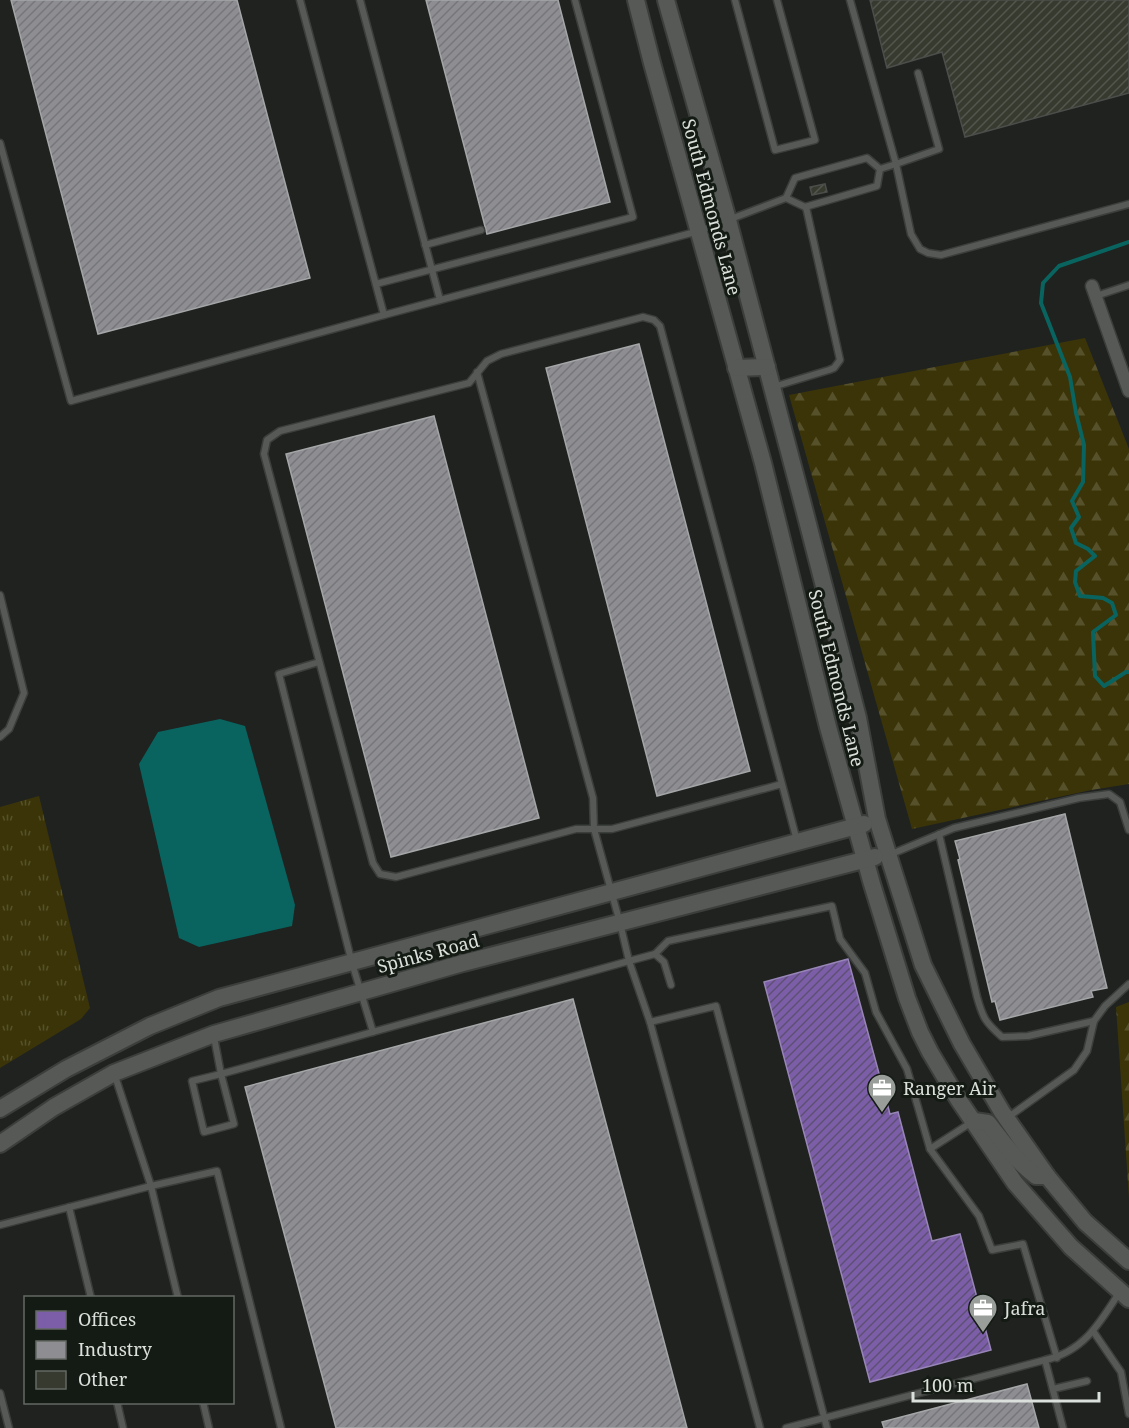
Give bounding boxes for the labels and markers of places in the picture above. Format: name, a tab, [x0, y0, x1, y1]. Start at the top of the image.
office icon: Ranger Air	[866, 1072, 898, 1114]
place label: Ranger Air	[903, 1076, 996, 1100]
office icon: Jafra	[967, 1292, 999, 1334]
place label: Jafra	[1003, 1296, 1045, 1320]

